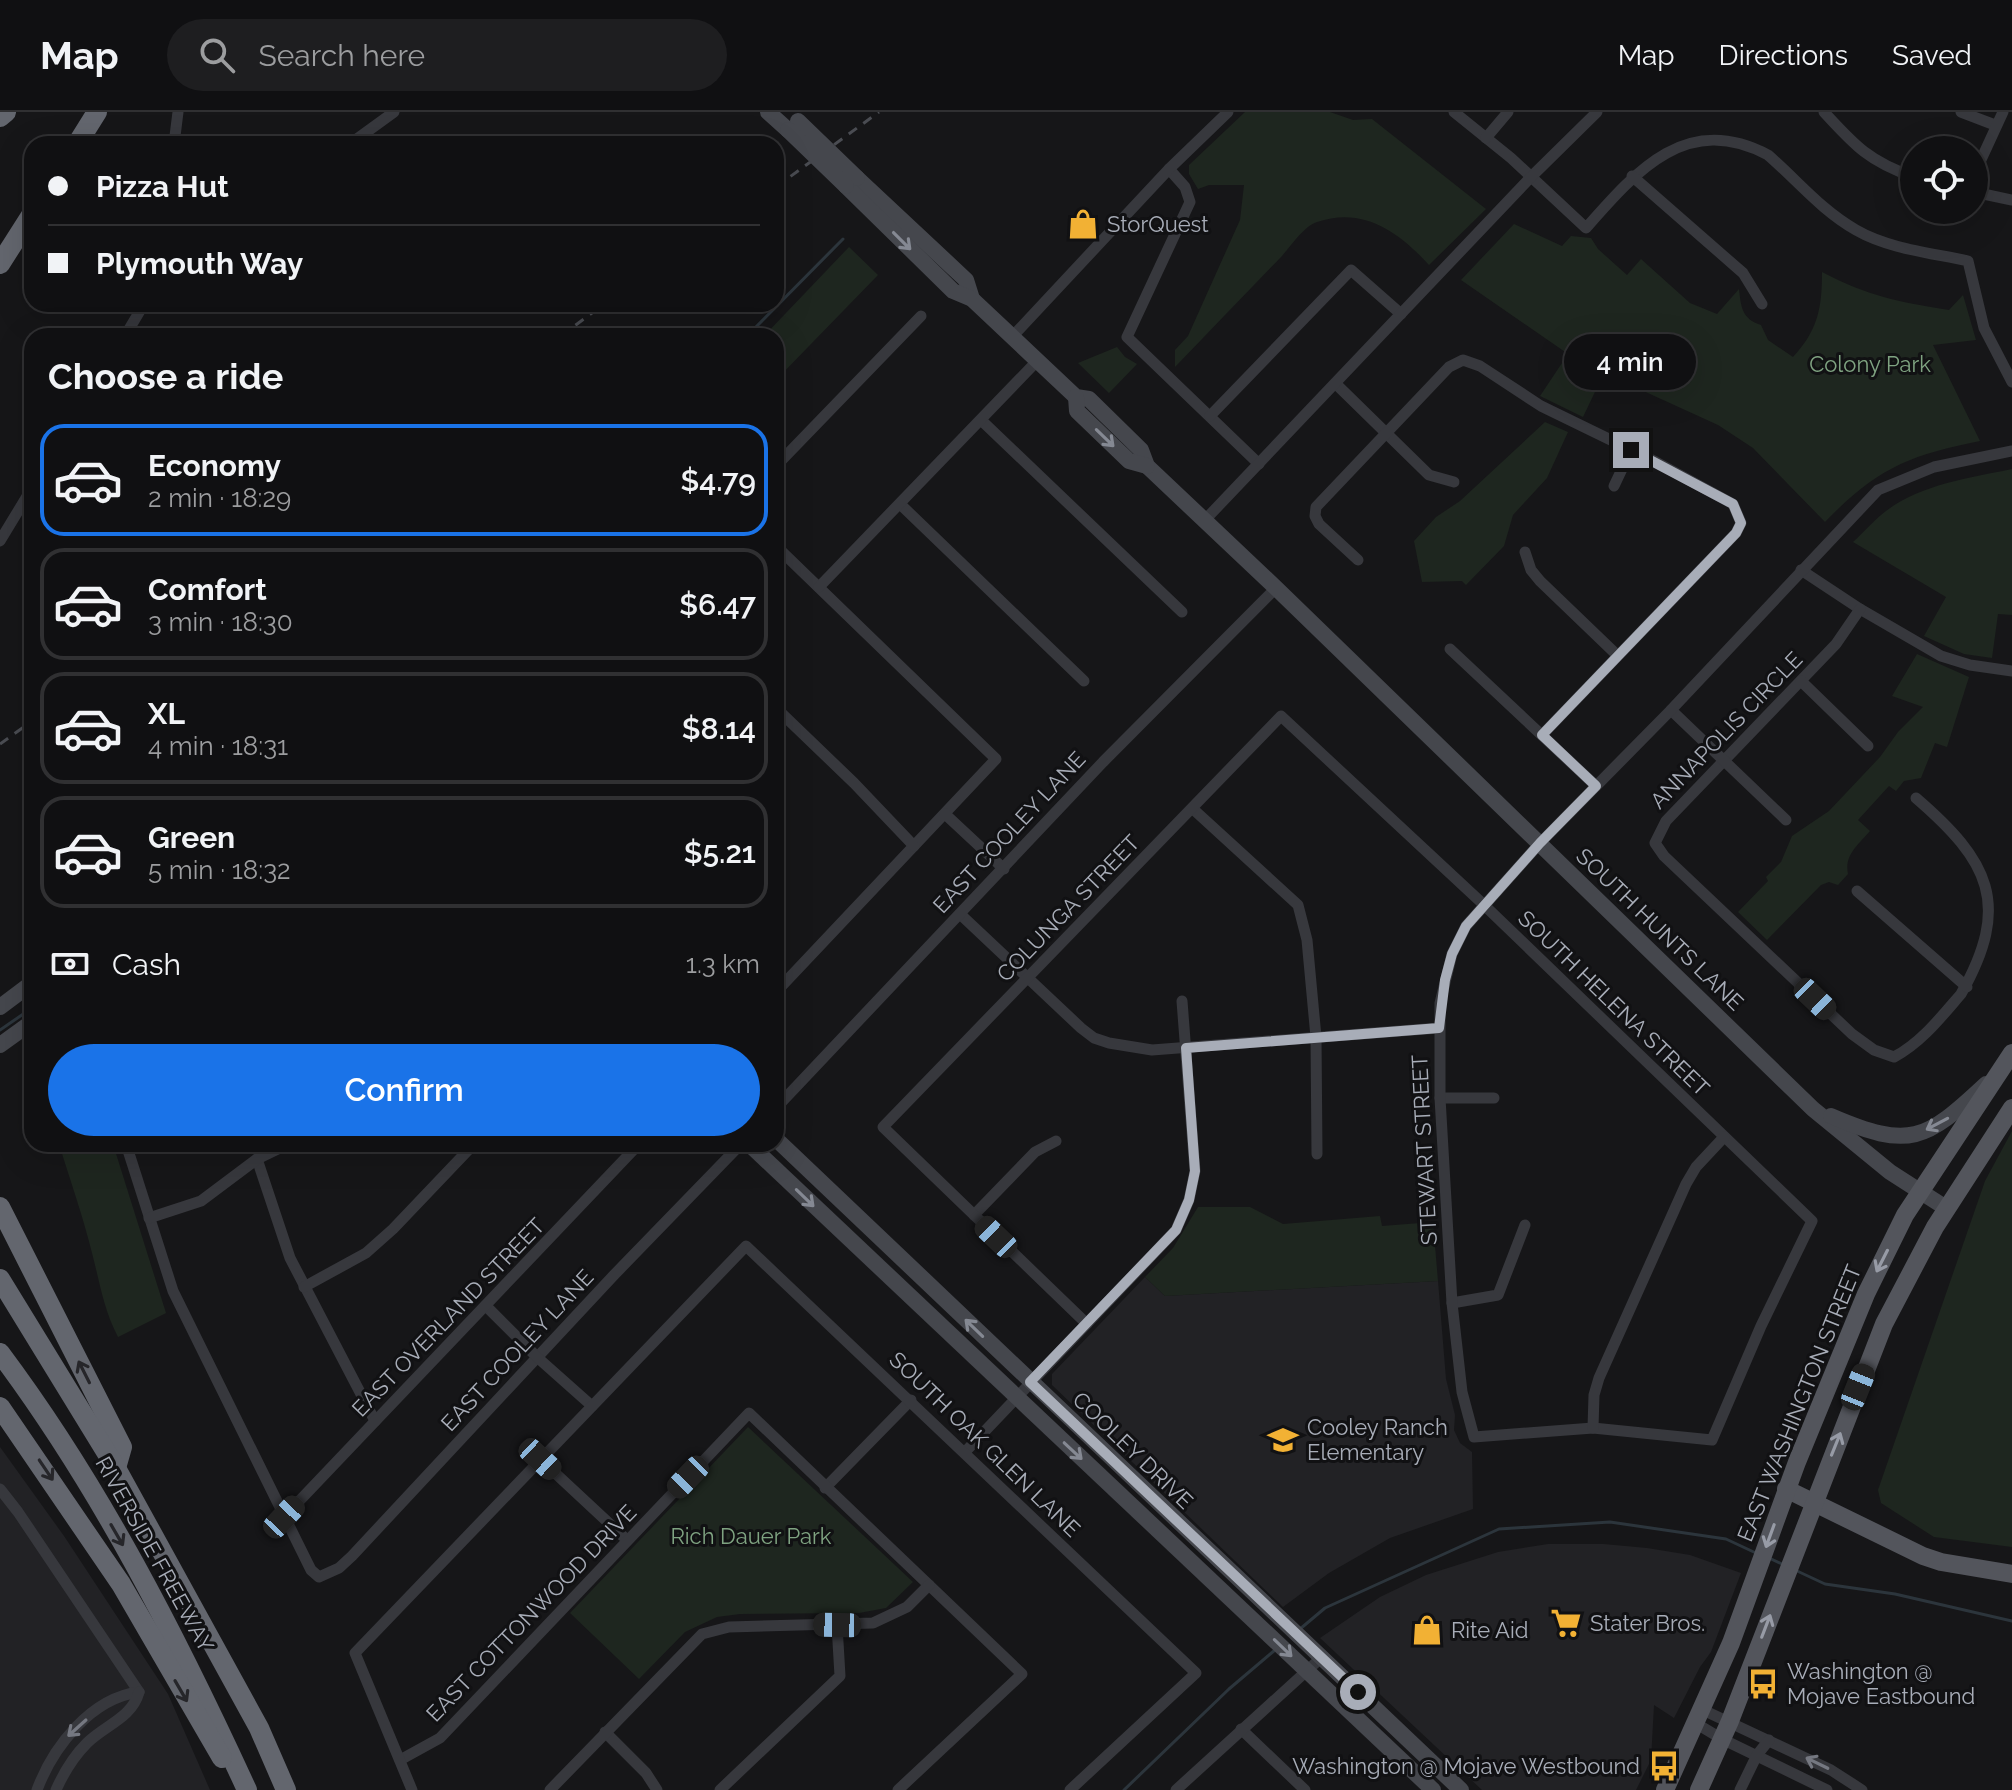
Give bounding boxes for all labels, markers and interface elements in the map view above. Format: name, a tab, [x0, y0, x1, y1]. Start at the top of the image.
search box	[167, 19, 727, 91]
text: Map	[40, 33, 119, 78]
icon: search	[195, 33, 239, 77]
text: Search here	[259, 38, 425, 73]
text: Map	[1618, 39, 1675, 72]
text: Directions	[1719, 39, 1848, 72]
text: Saved	[1892, 39, 1972, 72]
map controls	[1900, 136, 1988, 224]
button: locate	[1900, 136, 1988, 224]
text: Pizza Hut	[96, 169, 229, 204]
shop icon: StorQuest	[1066, 207, 1100, 241]
place label: StorQuest	[1107, 211, 1209, 237]
one-way arrow	[892, 231, 912, 250]
text: Plymouth Way	[96, 246, 303, 281]
callout: 4 min	[1565, 334, 1697, 390]
text: 4 min	[1596, 347, 1664, 377]
park label: Colony Park	[1809, 351, 1931, 377]
text: Choose a ride	[48, 355, 283, 397]
one-way arrow	[1095, 428, 1115, 447]
route end	[1613, 432, 1649, 468]
icon: car	[52, 444, 124, 516]
text: Economy	[148, 448, 281, 483]
text: $4.79	[680, 463, 756, 498]
text: 2 min · 18:29	[148, 483, 291, 513]
icon: car	[52, 568, 124, 640]
text: Comfort	[148, 572, 267, 607]
text: $6.47	[679, 587, 756, 622]
text: 3 min · 18:30	[148, 607, 293, 637]
street label: ANNAPOLIS CIRCLE	[1645, 646, 1807, 814]
icon: car	[52, 692, 124, 764]
text: XL	[148, 696, 185, 731]
text: $8.14	[682, 711, 756, 746]
text: 4 min · 18:31	[148, 731, 288, 761]
street label: EAST COOLEY LANE	[927, 746, 1091, 918]
icon: car	[52, 816, 124, 888]
text: Green	[148, 820, 235, 855]
street label: COLUNGA STREET	[991, 829, 1145, 987]
text: $5.21	[684, 835, 756, 870]
street label: SOUTH HUNTS LANE	[1571, 843, 1749, 1015]
text: 5 min · 18:32	[148, 855, 291, 885]
street label: SOUTH HELENA STREET	[1513, 905, 1715, 1102]
icon: cash	[48, 942, 92, 986]
text: Cash	[112, 947, 181, 982]
text: 1.3 km	[686, 949, 760, 979]
car	[1789, 974, 1841, 1024]
button: Confirm	[48, 1044, 760, 1136]
street label: STEWART STREET	[1406, 1054, 1442, 1246]
one-way arrow	[1925, 1117, 1949, 1133]
one-way arrow	[795, 1188, 815, 1207]
street label: EAST OVERLAND STREET	[346, 1212, 550, 1422]
car	[970, 1212, 1022, 1262]
one-way arrow	[1874, 1248, 1890, 1272]
street label: EAST WASHINGTON STREET	[1731, 1260, 1867, 1545]
street label: EAST COOLEY LANE	[435, 1264, 599, 1436]
one-way arrow	[965, 1319, 984, 1338]
street label: SOUTH OAK GLEN LANE	[884, 1346, 1086, 1542]
car	[1838, 1360, 1878, 1414]
one-way arrow	[75, 1361, 91, 1385]
street label: COOLEY DRIVE	[1067, 1386, 1199, 1514]
place label: Cooley Ranch Elementary	[1307, 1414, 1448, 1465]
school or university icon: Cooley Ranch Elementary	[1266, 1423, 1300, 1457]
one-way arrow	[1830, 1432, 1844, 1457]
car	[514, 1434, 566, 1484]
one-way arrow	[1063, 1442, 1083, 1461]
car	[663, 1451, 713, 1503]
street label: RIVERSIDE FREEWAY	[90, 1452, 220, 1656]
one-way arrow	[37, 1458, 54, 1480]
car	[259, 1491, 309, 1543]
street label: EAST COTTONWOOD DRIVE	[421, 1499, 641, 1727]
one-way arrow	[110, 1523, 126, 1546]
park label: Rich Dauer Park	[671, 1523, 832, 1549]
one-way arrow	[1762, 1523, 1776, 1547]
supermarket icon: Stater Bros.	[1549, 1606, 1583, 1640]
place label: Stater Bros.	[1590, 1610, 1705, 1636]
car	[813, 1613, 861, 1637]
shop icon: Rite Aid	[1410, 1613, 1444, 1647]
one-way arrow	[1760, 1614, 1774, 1639]
place label: Rite Aid	[1451, 1617, 1528, 1643]
one-way arrow	[1273, 1638, 1293, 1657]
place label: Washington @ Mojave Eastbound	[1787, 1658, 1975, 1709]
bus stop icon: Washington @ Mojave Eastbound	[1746, 1667, 1780, 1701]
route start	[1340, 1674, 1376, 1710]
one-way arrow	[174, 1679, 189, 1703]
one-way arrow	[67, 1719, 87, 1737]
bus stop icon: Washington @ Mojave Westbound	[1647, 1749, 1681, 1783]
place label: Washington @ Mojave Westbound	[1292, 1753, 1640, 1779]
one-way arrow	[1805, 1755, 1829, 1770]

